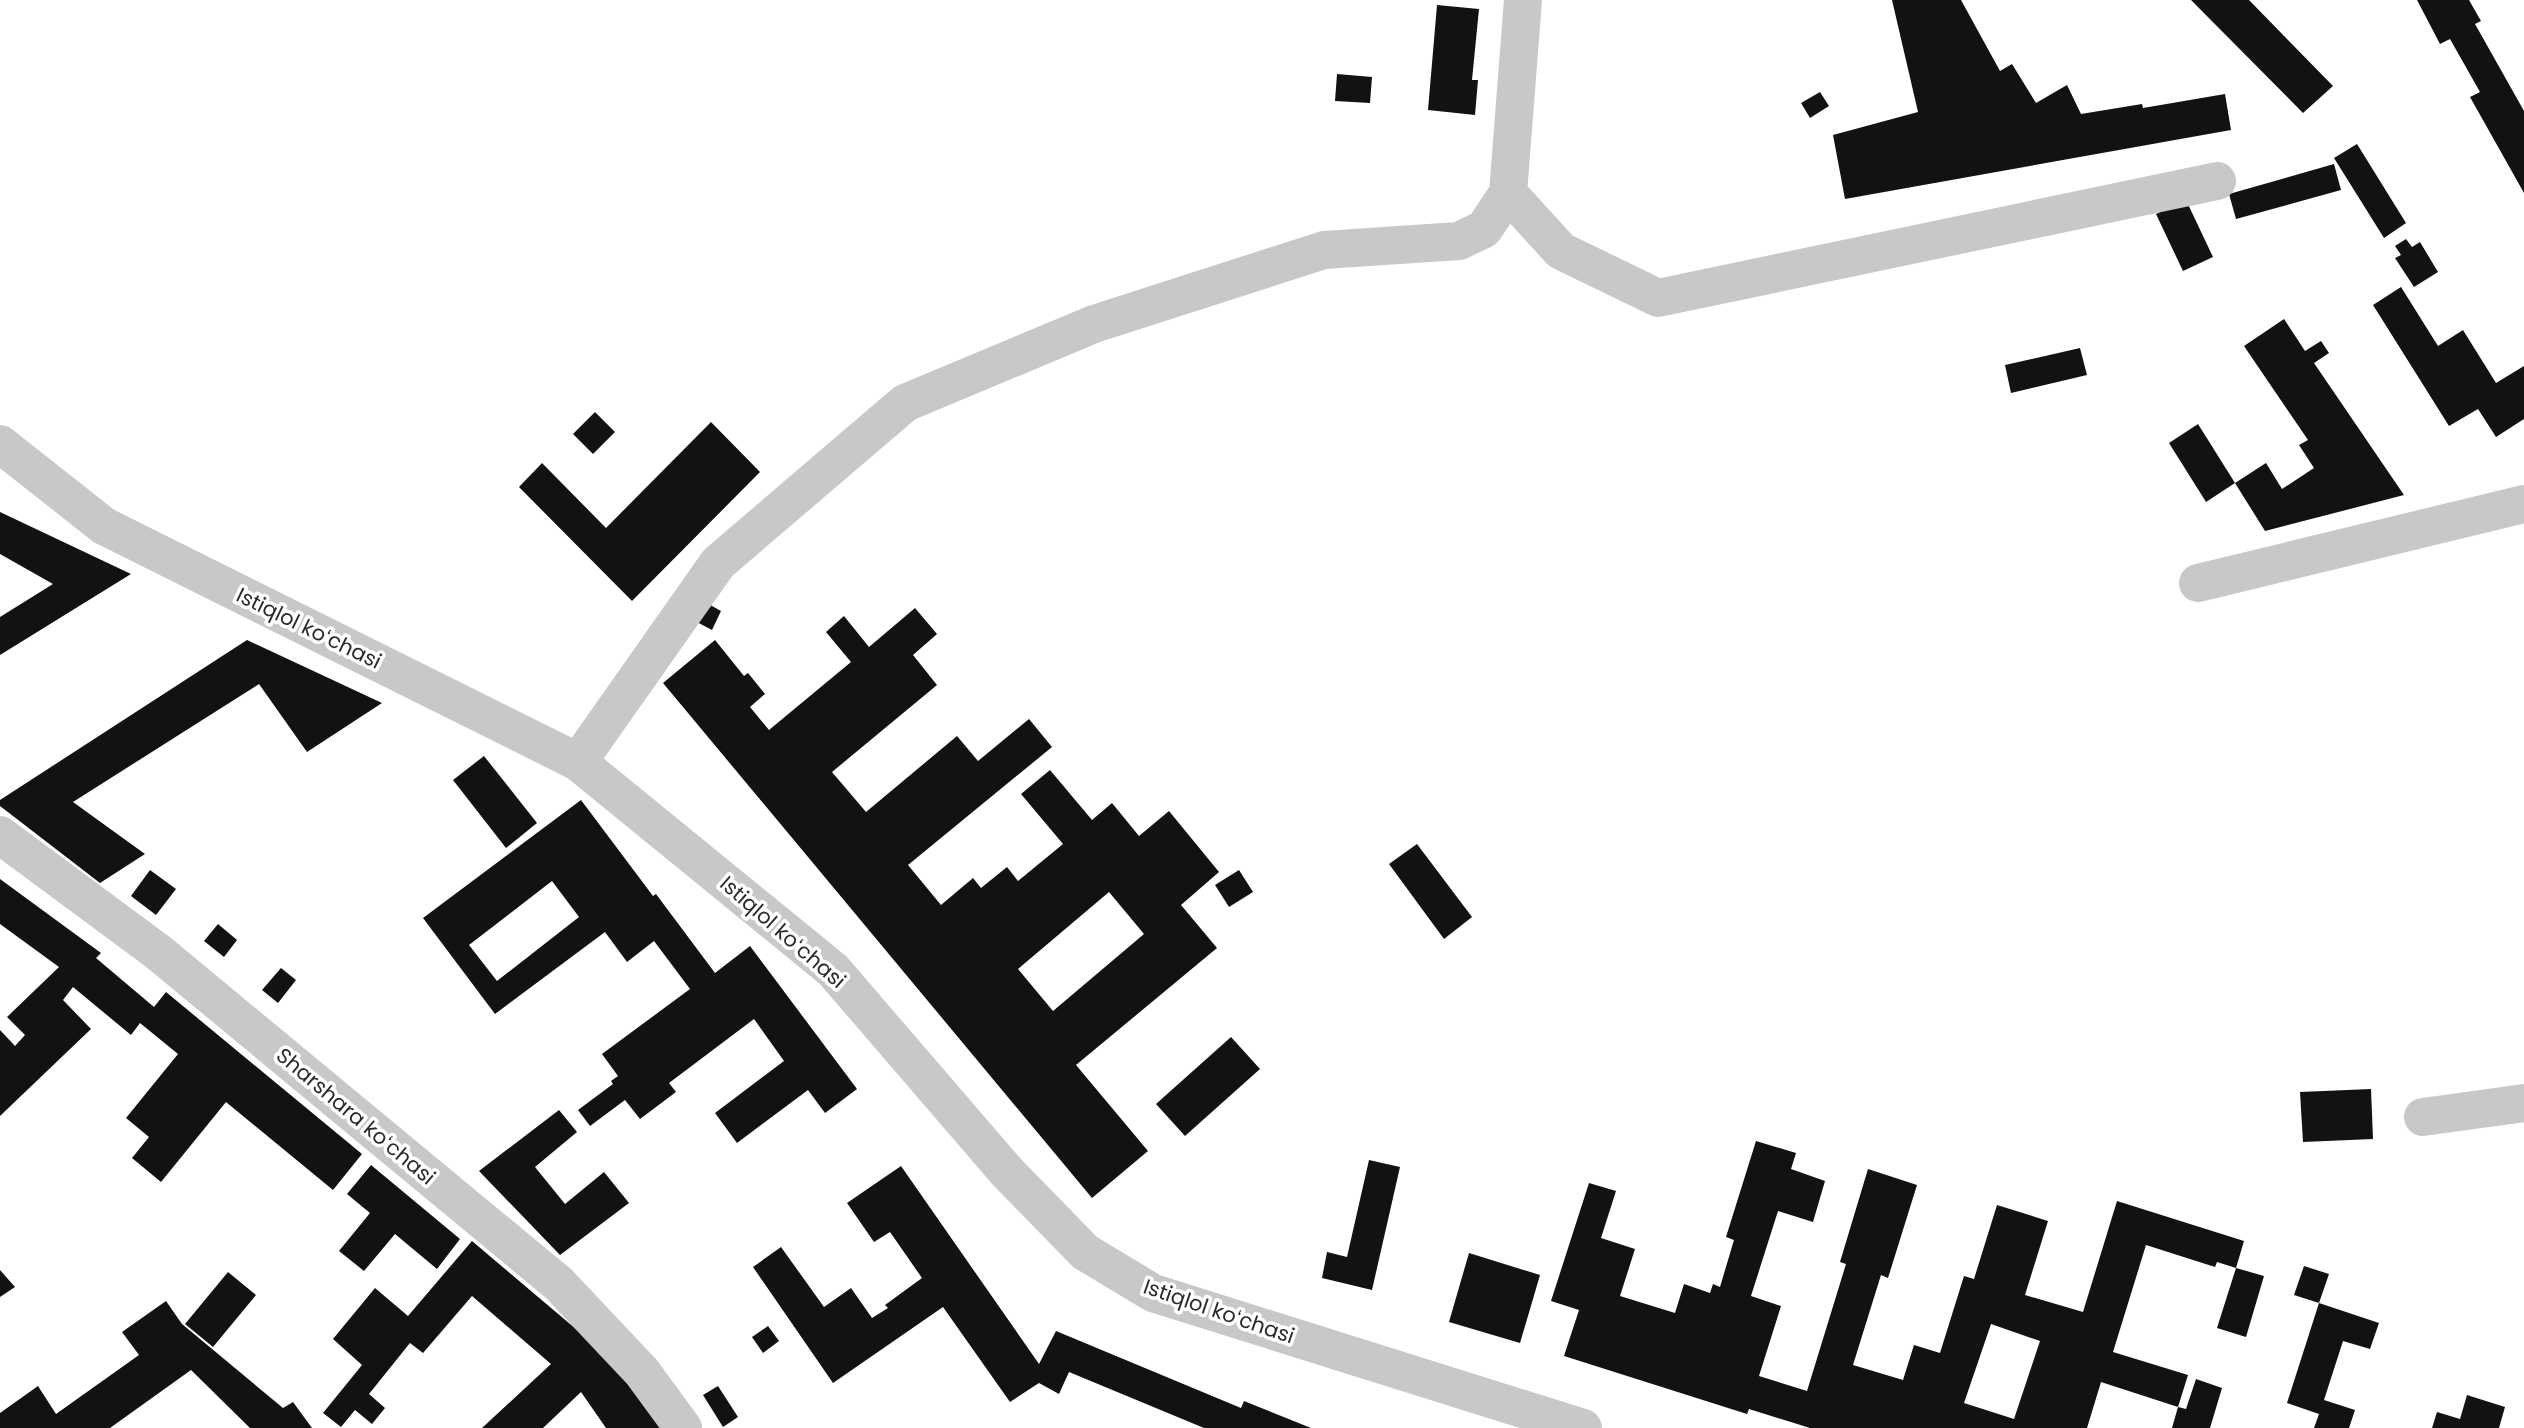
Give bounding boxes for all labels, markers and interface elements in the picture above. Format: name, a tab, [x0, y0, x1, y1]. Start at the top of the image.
street label: Istiqlol koʻchasi	[232, 580, 386, 676]
street label: Istiqlol koʻchasi	[714, 869, 852, 995]
street label: Sharshara koʻchasi	[270, 1041, 442, 1191]
street label: Istiqlol koʻchasi	[1140, 1272, 1298, 1350]

